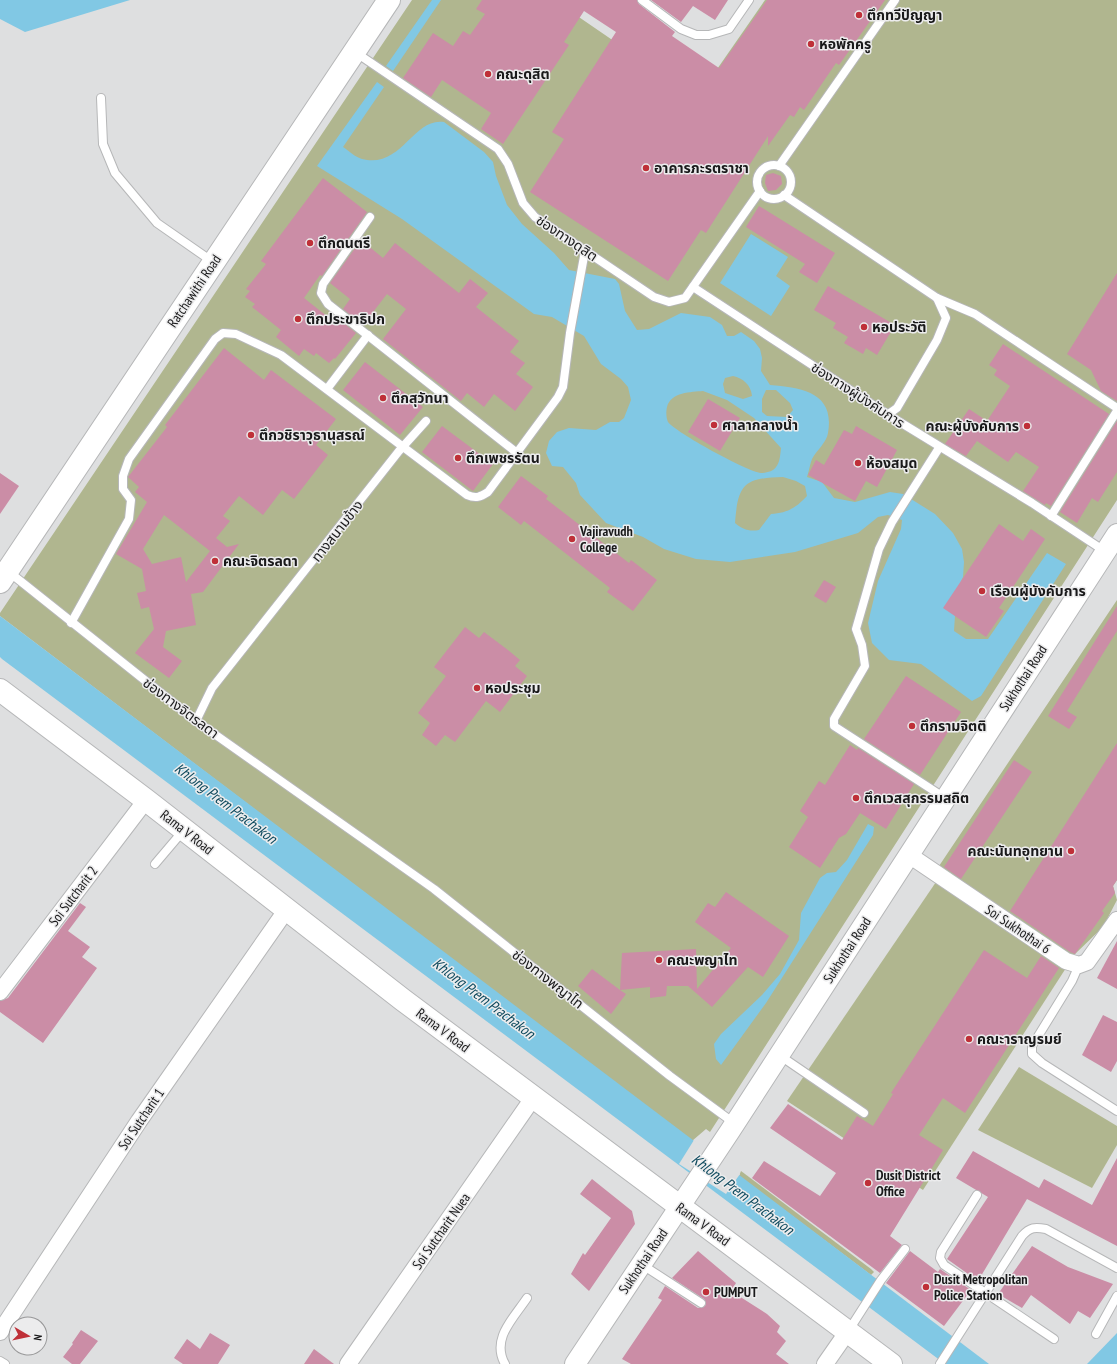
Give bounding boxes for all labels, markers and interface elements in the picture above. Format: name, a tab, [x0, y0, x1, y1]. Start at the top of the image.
place label: ตึกทวีปัญญา	[867, 6, 942, 24]
marker: ตึกทวีปัญญา	[854, 10, 864, 20]
place label: หอพักครู	[819, 35, 871, 54]
marker: หอพักครู	[806, 39, 816, 49]
place label: คณะดุสิต	[496, 65, 550, 83]
marker: คณะดุสิต	[483, 69, 493, 79]
place label: อาคารภะรตราชา	[654, 159, 749, 177]
marker: อาคารภะรตราชา	[641, 163, 651, 173]
street label: ช่องทางดุสิต	[533, 211, 601, 265]
place label: ตึกดนตรี	[318, 234, 370, 252]
marker: ตึกดนตรี	[305, 238, 315, 248]
street label: Ratchawithi Road	[163, 251, 225, 331]
place label: ตึกประขาธิปก	[306, 310, 385, 328]
marker: ตึกประขาธิปก	[293, 314, 303, 324]
place label: หอประวัติ	[872, 318, 927, 336]
marker: หอประวัติ	[859, 322, 869, 332]
street label: ช่องทางผู้บังคับการ	[808, 358, 908, 432]
place label: ตึกสุวัทนา	[391, 389, 449, 407]
marker: ตึกสุวัทนา	[378, 393, 388, 403]
place label: ศาลากลางน้ำ	[722, 415, 798, 434]
place label: คณะผู้บังคับการ	[925, 417, 1019, 436]
marker: ศาลากลางน้ำ	[709, 420, 719, 430]
marker: คณะผู้บังคับการ	[1022, 421, 1032, 431]
place label: ตึกวชิราวุธานุสรณ์	[259, 426, 365, 444]
marker: ตึกวชิราวุธานุสรณ์	[246, 430, 256, 440]
place label: ตึกเพชรรัตน	[466, 449, 540, 467]
marker: ตึกเพชรรัตน	[453, 453, 463, 463]
place label: ห้องสมุด	[866, 454, 917, 472]
marker: ห้องสมุด	[853, 458, 863, 468]
street label: ทางสนามข้าง	[307, 497, 367, 565]
place label: Vajiravudh College	[579, 522, 633, 556]
marker: Vajiravudh College	[567, 534, 577, 544]
place label: คณะจิตรลดา	[223, 552, 298, 570]
marker: คณะจิตรลดา	[210, 556, 220, 566]
place label: เรือนผู้บังคับการ	[990, 582, 1086, 601]
marker: เรือนผู้บังคับการ	[977, 586, 987, 596]
street label: Sukhothai Road	[995, 642, 1051, 714]
street label: ช่องทางจิตรลดา	[139, 674, 223, 742]
place label: หอประชุม	[485, 679, 541, 697]
marker: หอประชุม	[472, 683, 482, 693]
place label: ตึกรามจิตติ	[920, 717, 986, 735]
marker: ตึกรามจิตติ	[907, 721, 917, 731]
water label: Khlong Prem Prachakon	[171, 758, 282, 848]
place label: ตึกเวสสุกรรมสถิต	[864, 789, 969, 807]
marker: ตึกเวสสุกรรมสถิต	[851, 793, 861, 803]
street label: Rama V Road	[157, 806, 217, 858]
place label: คณะนันทอุทยาน	[968, 842, 1063, 860]
marker: คณะนันทอุทยาน	[1066, 846, 1076, 856]
street label: Soi Sutcharit 2	[45, 862, 101, 930]
street label: Soi Sukhothai 6	[982, 900, 1054, 958]
street label: Sukhothai Road	[819, 914, 875, 986]
street label: ช่องทางพญาไท	[509, 945, 587, 1013]
place label: คณะพญาไท	[667, 951, 737, 969]
water label: Khlong Prem Prachakon	[429, 953, 540, 1043]
marker: คณะพญาไท	[654, 955, 664, 965]
street label: Rama V Road	[413, 1004, 473, 1056]
place label: คณะาราญรมย์	[977, 1030, 1062, 1048]
marker: คณะาราญรมย์	[964, 1034, 974, 1044]
street label: Soi Sutcharit 1	[114, 1085, 168, 1153]
water label: Khlong Prem Prachakon	[688, 1149, 799, 1239]
place label: Dusit District Office	[876, 1166, 941, 1200]
marker: Dusit District Office	[863, 1178, 873, 1188]
street label: Soi Sutcharit Nuea	[408, 1189, 474, 1273]
street label: Rama V Road	[672, 1198, 734, 1250]
street label: Sukhothai Road	[615, 1225, 671, 1297]
place label: Dusit Metropolitan Police Station	[934, 1270, 1028, 1304]
marker: Dusit Metropolitan Police Station	[921, 1282, 931, 1292]
place label: PUMPUT	[714, 1283, 758, 1301]
marker: PUMPUT	[701, 1287, 711, 1297]
north arrow	[8, 1316, 48, 1356]
text: N	[30, 1334, 45, 1342]

